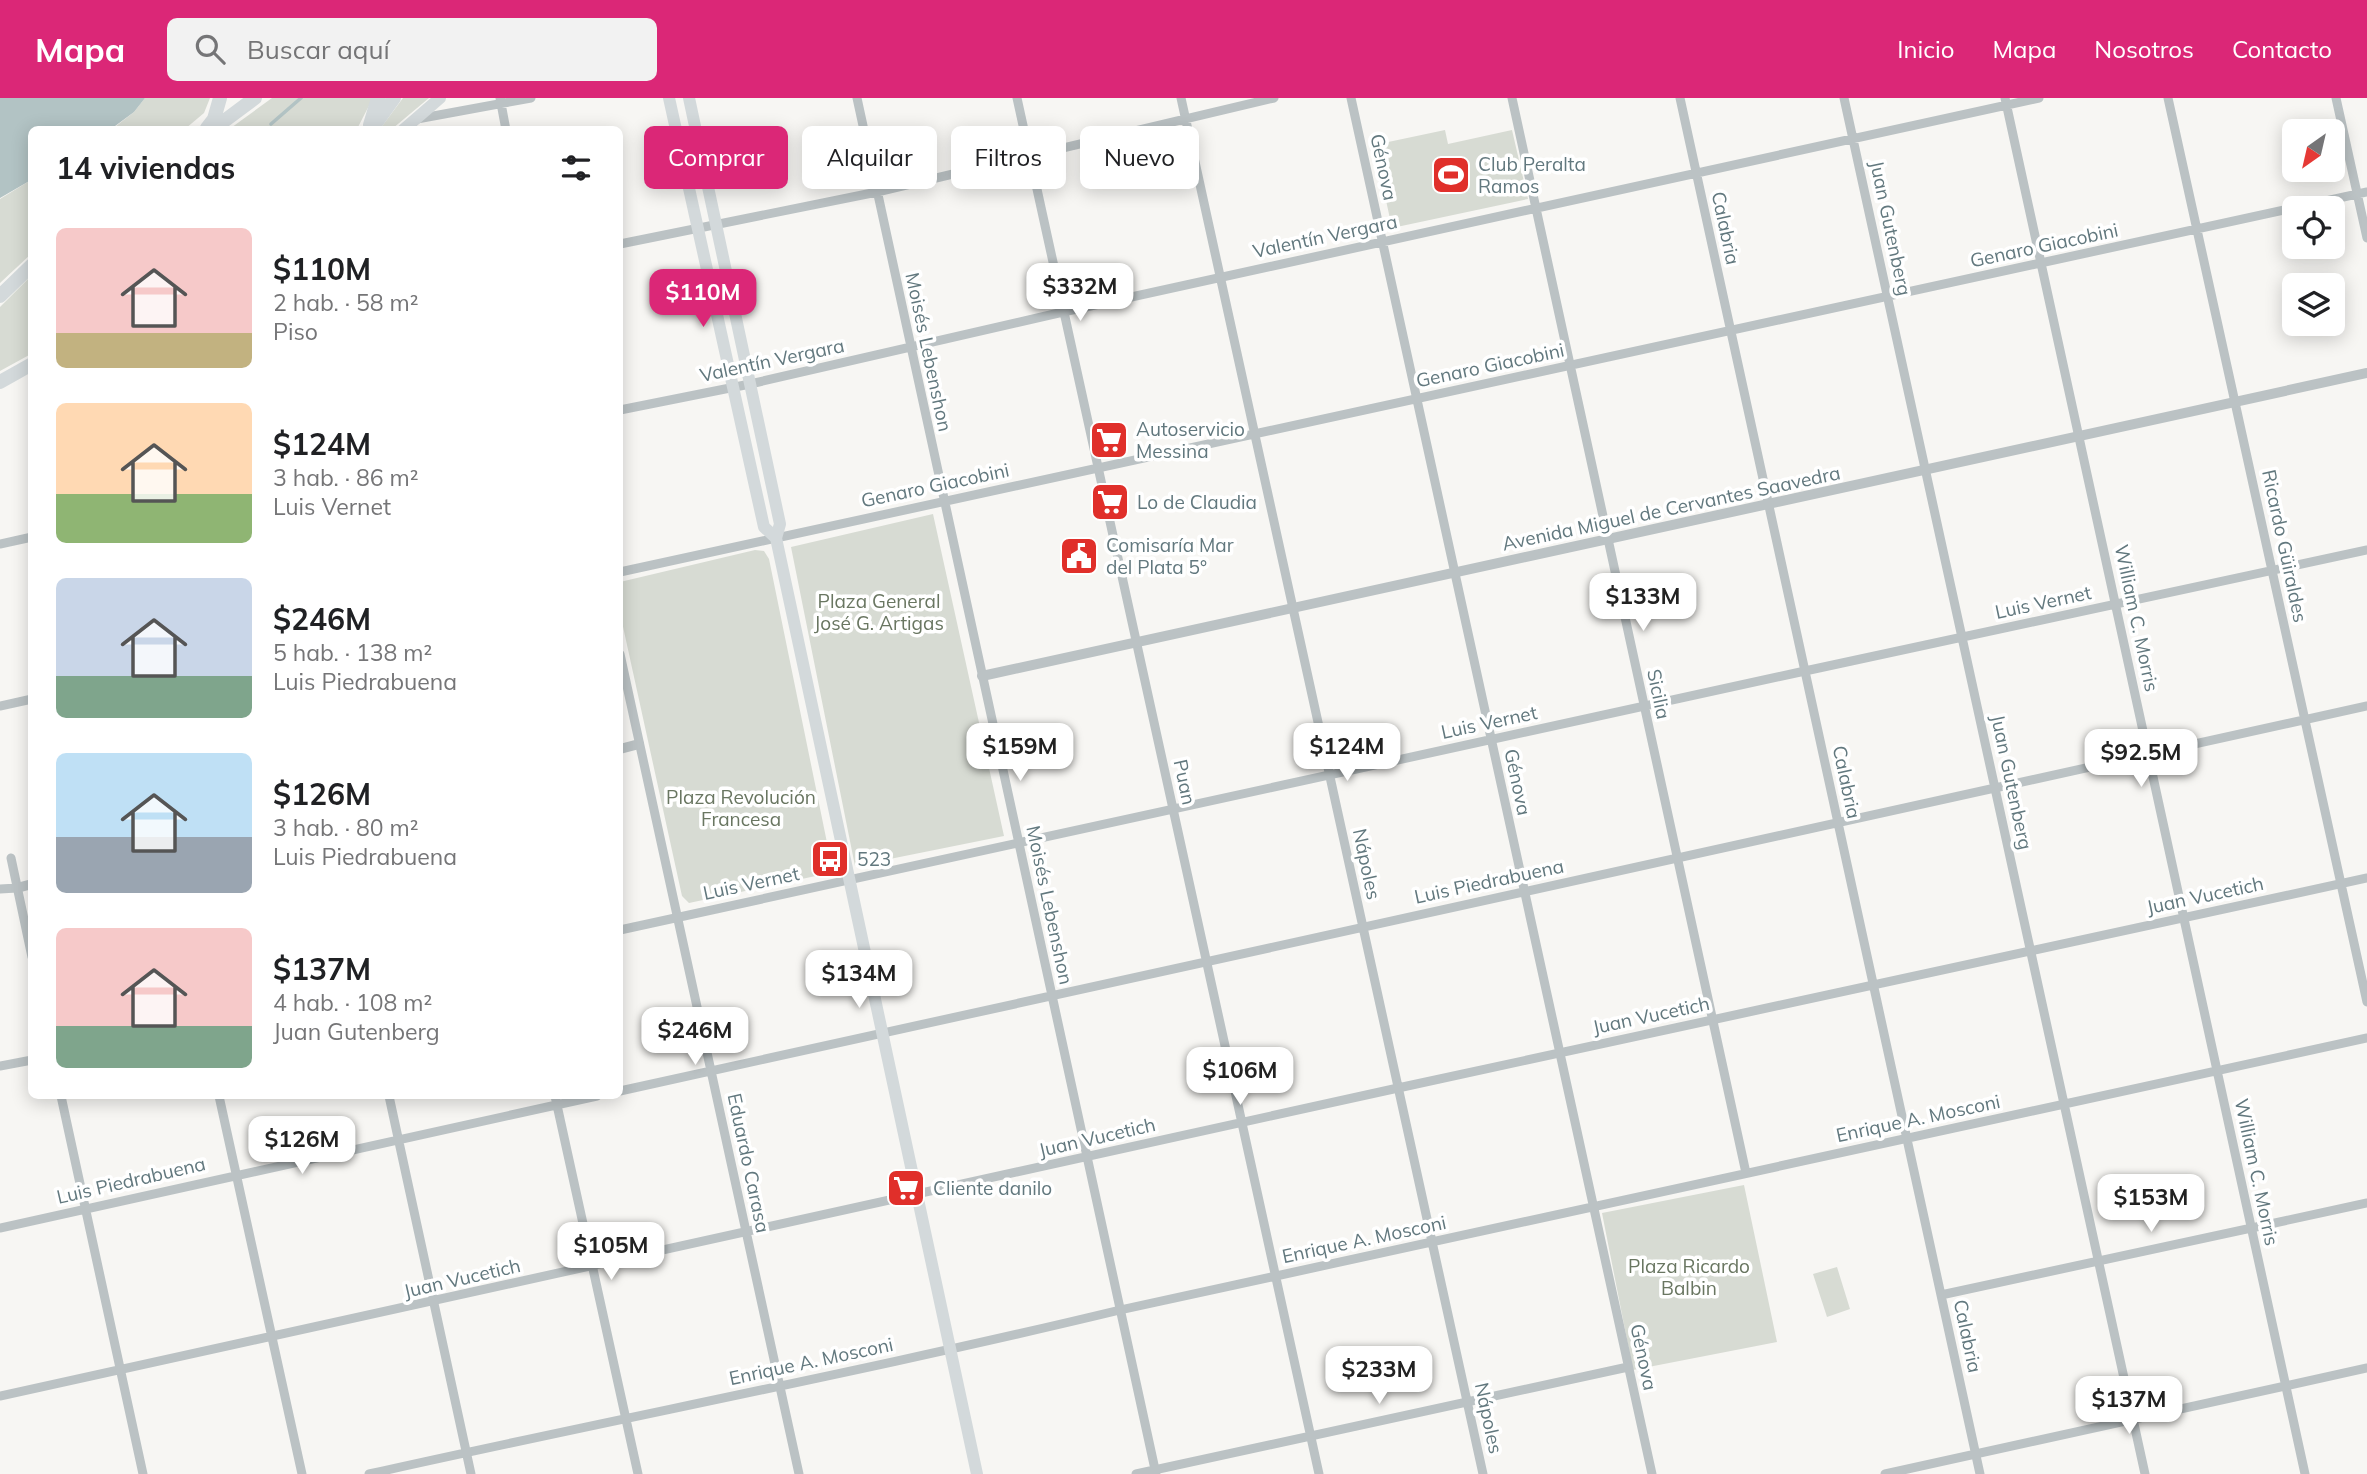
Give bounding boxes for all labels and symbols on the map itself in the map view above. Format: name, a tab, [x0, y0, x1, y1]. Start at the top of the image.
north arrow	[2282, 119, 2345, 182]
street label: Génova	[1365, 132, 1403, 202]
place label: Club Peralta Ramos	[1478, 152, 1586, 198]
sports icon: Club Peralta Ramos	[1430, 154, 1472, 196]
street label: Juan Gutenberg	[1865, 158, 1917, 298]
street label: Calabria	[1707, 189, 1745, 267]
street label: Valentín Vergara	[1251, 209, 1399, 263]
street label: Genaro Giacobini	[1968, 218, 2120, 272]
pin: $332M	[1031, 264, 1129, 323]
pin: $110M	[654, 270, 752, 329]
street label: Moisés Lebenshon	[900, 270, 958, 434]
street label: Valentín Vergara	[698, 333, 846, 387]
street label: Genaro Giacobini	[1414, 338, 1566, 392]
place label: Autoservicio Messina	[1136, 417, 1245, 463]
supermarket icon: Autoservicio Messina	[1088, 419, 1130, 461]
street label: Genaro Giacobini	[859, 458, 1011, 512]
street label: Avenida Miguel de Cervantes Saavedra	[1500, 460, 1842, 556]
street label: Ricardo Güiraldes	[2257, 467, 2313, 625]
supermarket icon: Lo de Claudia	[1089, 481, 1131, 523]
place label: Lo de Claudia	[1137, 490, 1257, 514]
place label: Comisaría Mar del Plata 5°	[1106, 533, 1234, 579]
public building icon: Comisaría Mar del Plata 5°	[1058, 535, 1100, 577]
street label: William C. Morris	[2110, 542, 2164, 694]
pin: $133M	[1594, 574, 1692, 633]
street label: Luis Vernet	[1993, 580, 2094, 624]
park label: Plaza General José G. Artigas	[814, 589, 944, 635]
street label: Sicilia	[1642, 667, 1676, 721]
street label: Luis Vernet	[1439, 700, 1540, 744]
street label: Juan Gutenberg	[1986, 712, 2038, 852]
pin: $159M	[971, 724, 1069, 783]
pin: $124M	[1298, 724, 1396, 783]
pin: $92.5M	[2084, 730, 2198, 789]
street label: Calabria	[1828, 743, 1866, 821]
street label: Génova	[1499, 747, 1537, 817]
street label: Puan	[1169, 757, 1201, 807]
park label: Plaza Revolución Francesa	[666, 785, 816, 831]
street label: Moisés Lebenshon	[1021, 823, 1079, 987]
street label: Nápoles	[1348, 826, 1386, 902]
bus stop icon: 523	[809, 838, 851, 880]
place label: 523	[857, 847, 891, 871]
street label: Luis Piedrabuena	[1412, 853, 1566, 909]
street label: Luis Vernet	[701, 861, 802, 905]
street label: Juan Vucetich	[2144, 871, 2266, 919]
pin: $134M	[810, 950, 908, 1010]
street label: Juan Vucetich	[1590, 991, 1712, 1039]
pin: $246M	[646, 1007, 744, 1067]
pin: $106M	[1191, 1048, 1289, 1107]
street label: Enrique A. Mosconi	[1834, 1089, 2002, 1147]
street label: Eduardo Carasa	[723, 1091, 775, 1235]
street label: William C. Morris	[2230, 1096, 2284, 1248]
street label: Juan Vucetich	[1036, 1112, 1158, 1162]
pin: $126M	[253, 1116, 351, 1176]
street label: Luis Piedrabuena	[54, 1151, 208, 1209]
supermarket icon: Cliente danilo	[885, 1167, 927, 1209]
pin: $153M	[2102, 1174, 2200, 1234]
place label: Cliente danilo	[933, 1176, 1052, 1200]
street label: Enrique A. Mosconi	[1280, 1210, 1448, 1268]
pin: $105M	[562, 1222, 660, 1282]
street label: Juan Vucetich	[401, 1253, 523, 1303]
park label: Plaza Ricardo Balbin	[1628, 1254, 1750, 1300]
street label: Calabria	[1949, 1297, 1987, 1375]
street label: Génova	[1625, 1322, 1663, 1392]
street label: Enrique A. Mosconi	[727, 1332, 895, 1390]
pin: $233M	[1330, 1346, 1428, 1406]
pin: $137M	[2080, 1376, 2178, 1436]
street label: Nápoles	[1470, 1380, 1508, 1456]

